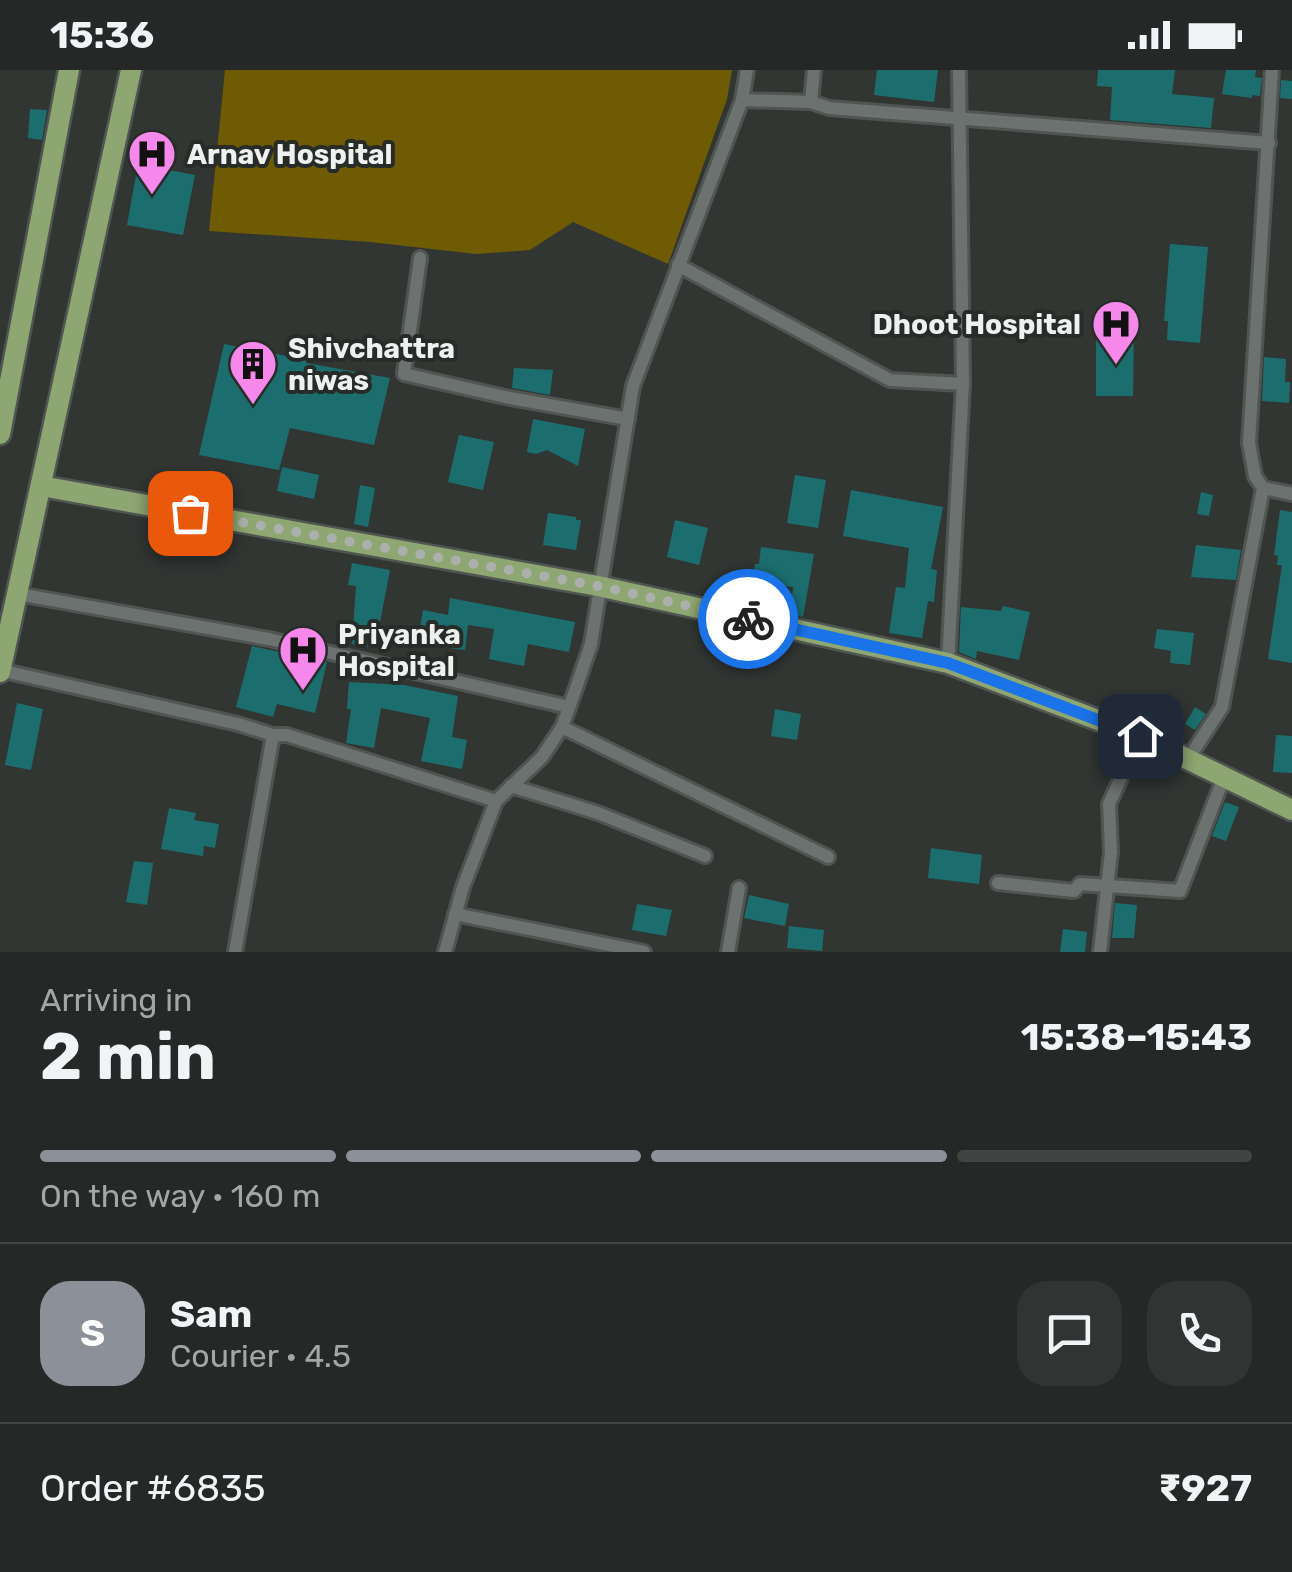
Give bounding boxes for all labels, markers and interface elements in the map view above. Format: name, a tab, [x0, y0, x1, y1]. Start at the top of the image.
text: 15:36	[50, 12, 154, 58]
hospital icon: Arnav Hospital	[126, 128, 178, 196]
place label: Arnav Hospital	[187, 138, 393, 171]
hospital icon: Dhoot Hospital	[1090, 298, 1142, 366]
place label: Dhoot Hospital	[873, 308, 1081, 341]
place label: Shivchattra niwas	[288, 332, 455, 397]
building icon: Shivchattra niwas	[227, 338, 279, 406]
pin	[148, 471, 233, 556]
icon: bag	[163, 486, 218, 541]
courier	[698, 569, 798, 669]
icon: bike	[721, 592, 776, 647]
place label: Priyanka Hospital	[338, 618, 461, 683]
hospital icon: Priyanka Hospital	[277, 624, 329, 692]
pin	[1098, 694, 1183, 779]
icon: home	[1113, 709, 1168, 764]
text: Arriving in	[40, 981, 192, 1019]
text: 15:38–15:43	[1021, 1014, 1252, 1060]
text: 2 min	[40, 1018, 216, 1095]
text: On the way · 160 m	[40, 1177, 320, 1215]
button: chat	[1017, 1281, 1122, 1386]
button: phone	[1147, 1281, 1252, 1386]
text: Sam	[170, 1291, 252, 1337]
text: S	[80, 1310, 105, 1356]
text: Courier · 4.5	[170, 1337, 351, 1375]
text: Order #6835	[40, 1465, 266, 1511]
text: ₹927	[1158, 1465, 1252, 1511]

